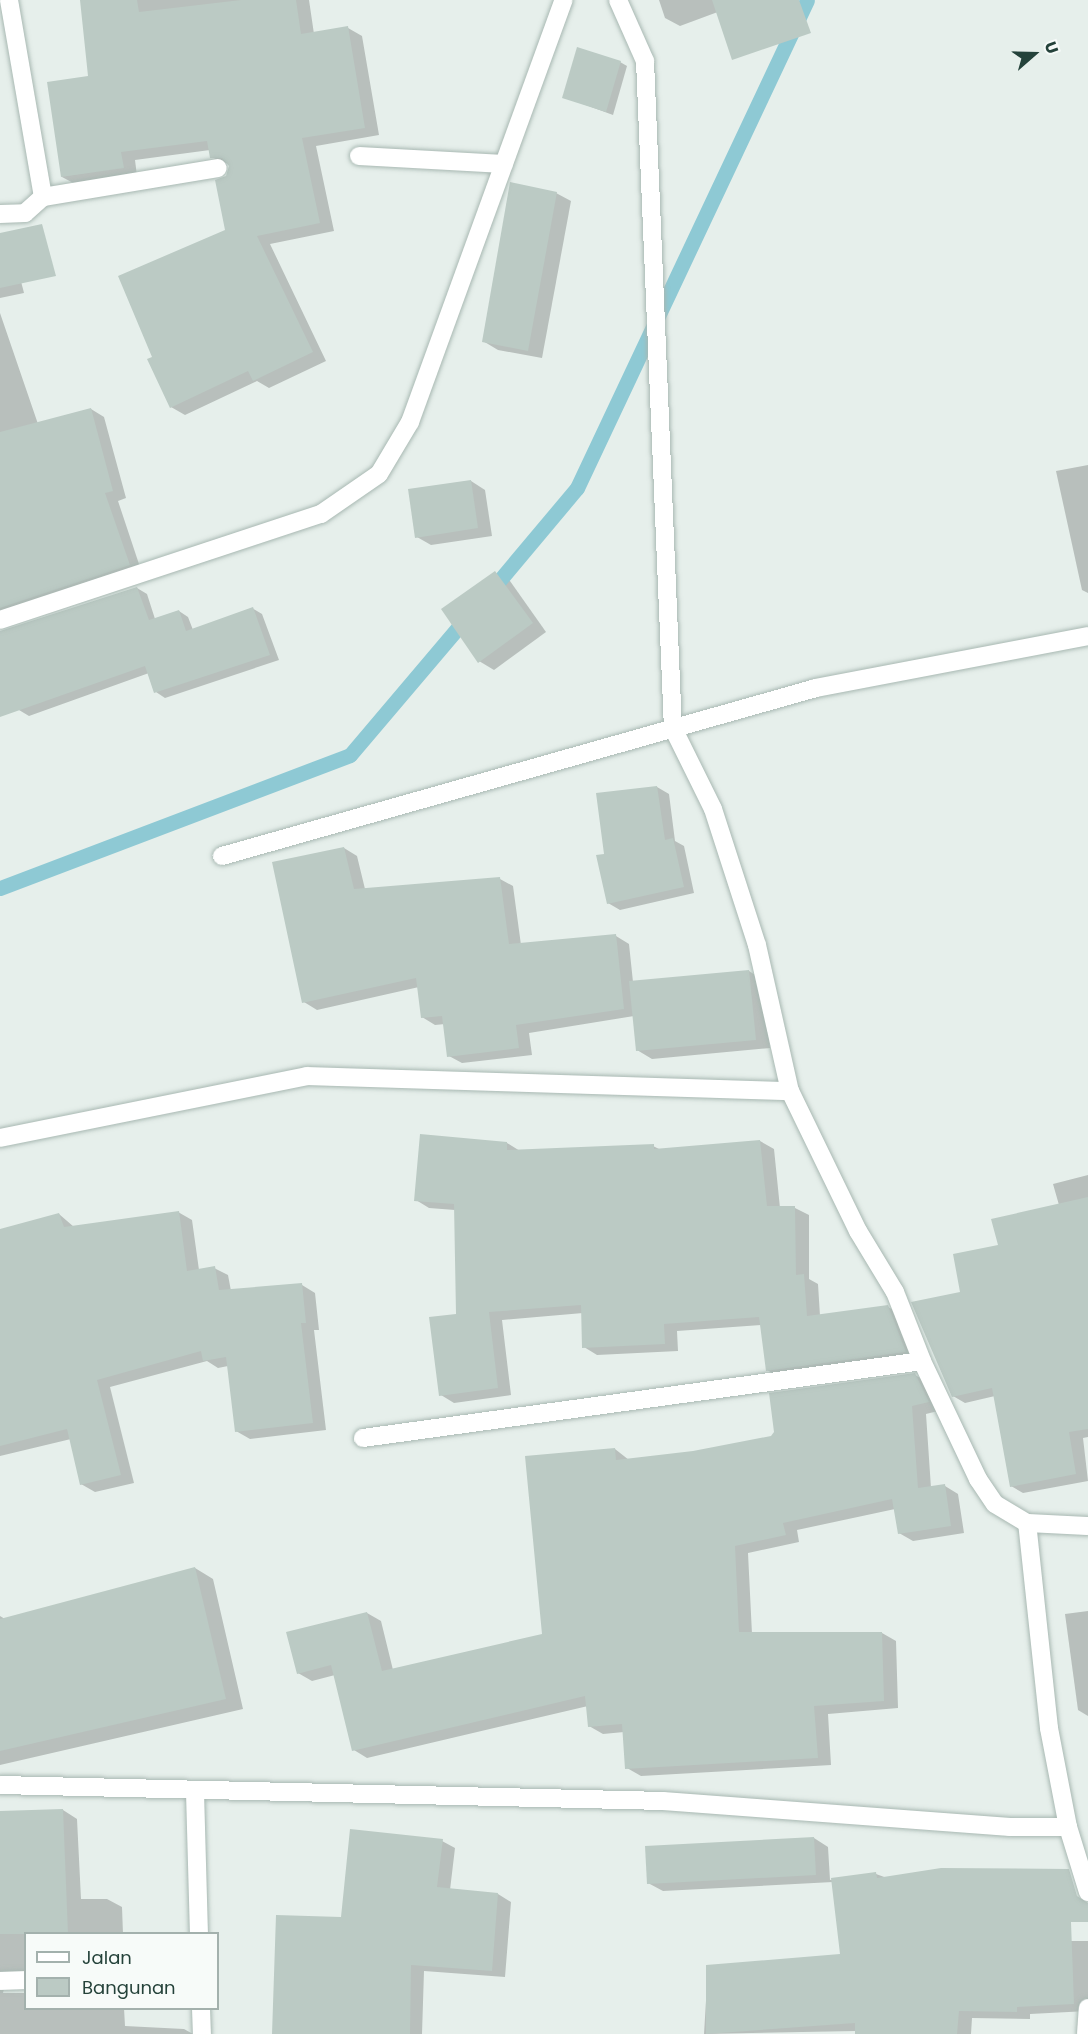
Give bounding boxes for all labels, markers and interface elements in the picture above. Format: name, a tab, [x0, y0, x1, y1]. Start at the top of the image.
north arrow	[1004, 24, 1064, 84]
text: U	[1039, 38, 1064, 57]
legend	[24, 1932, 219, 2010]
text: Jalan	[82, 1945, 132, 1970]
text: Bangunan	[82, 1975, 176, 2000]

